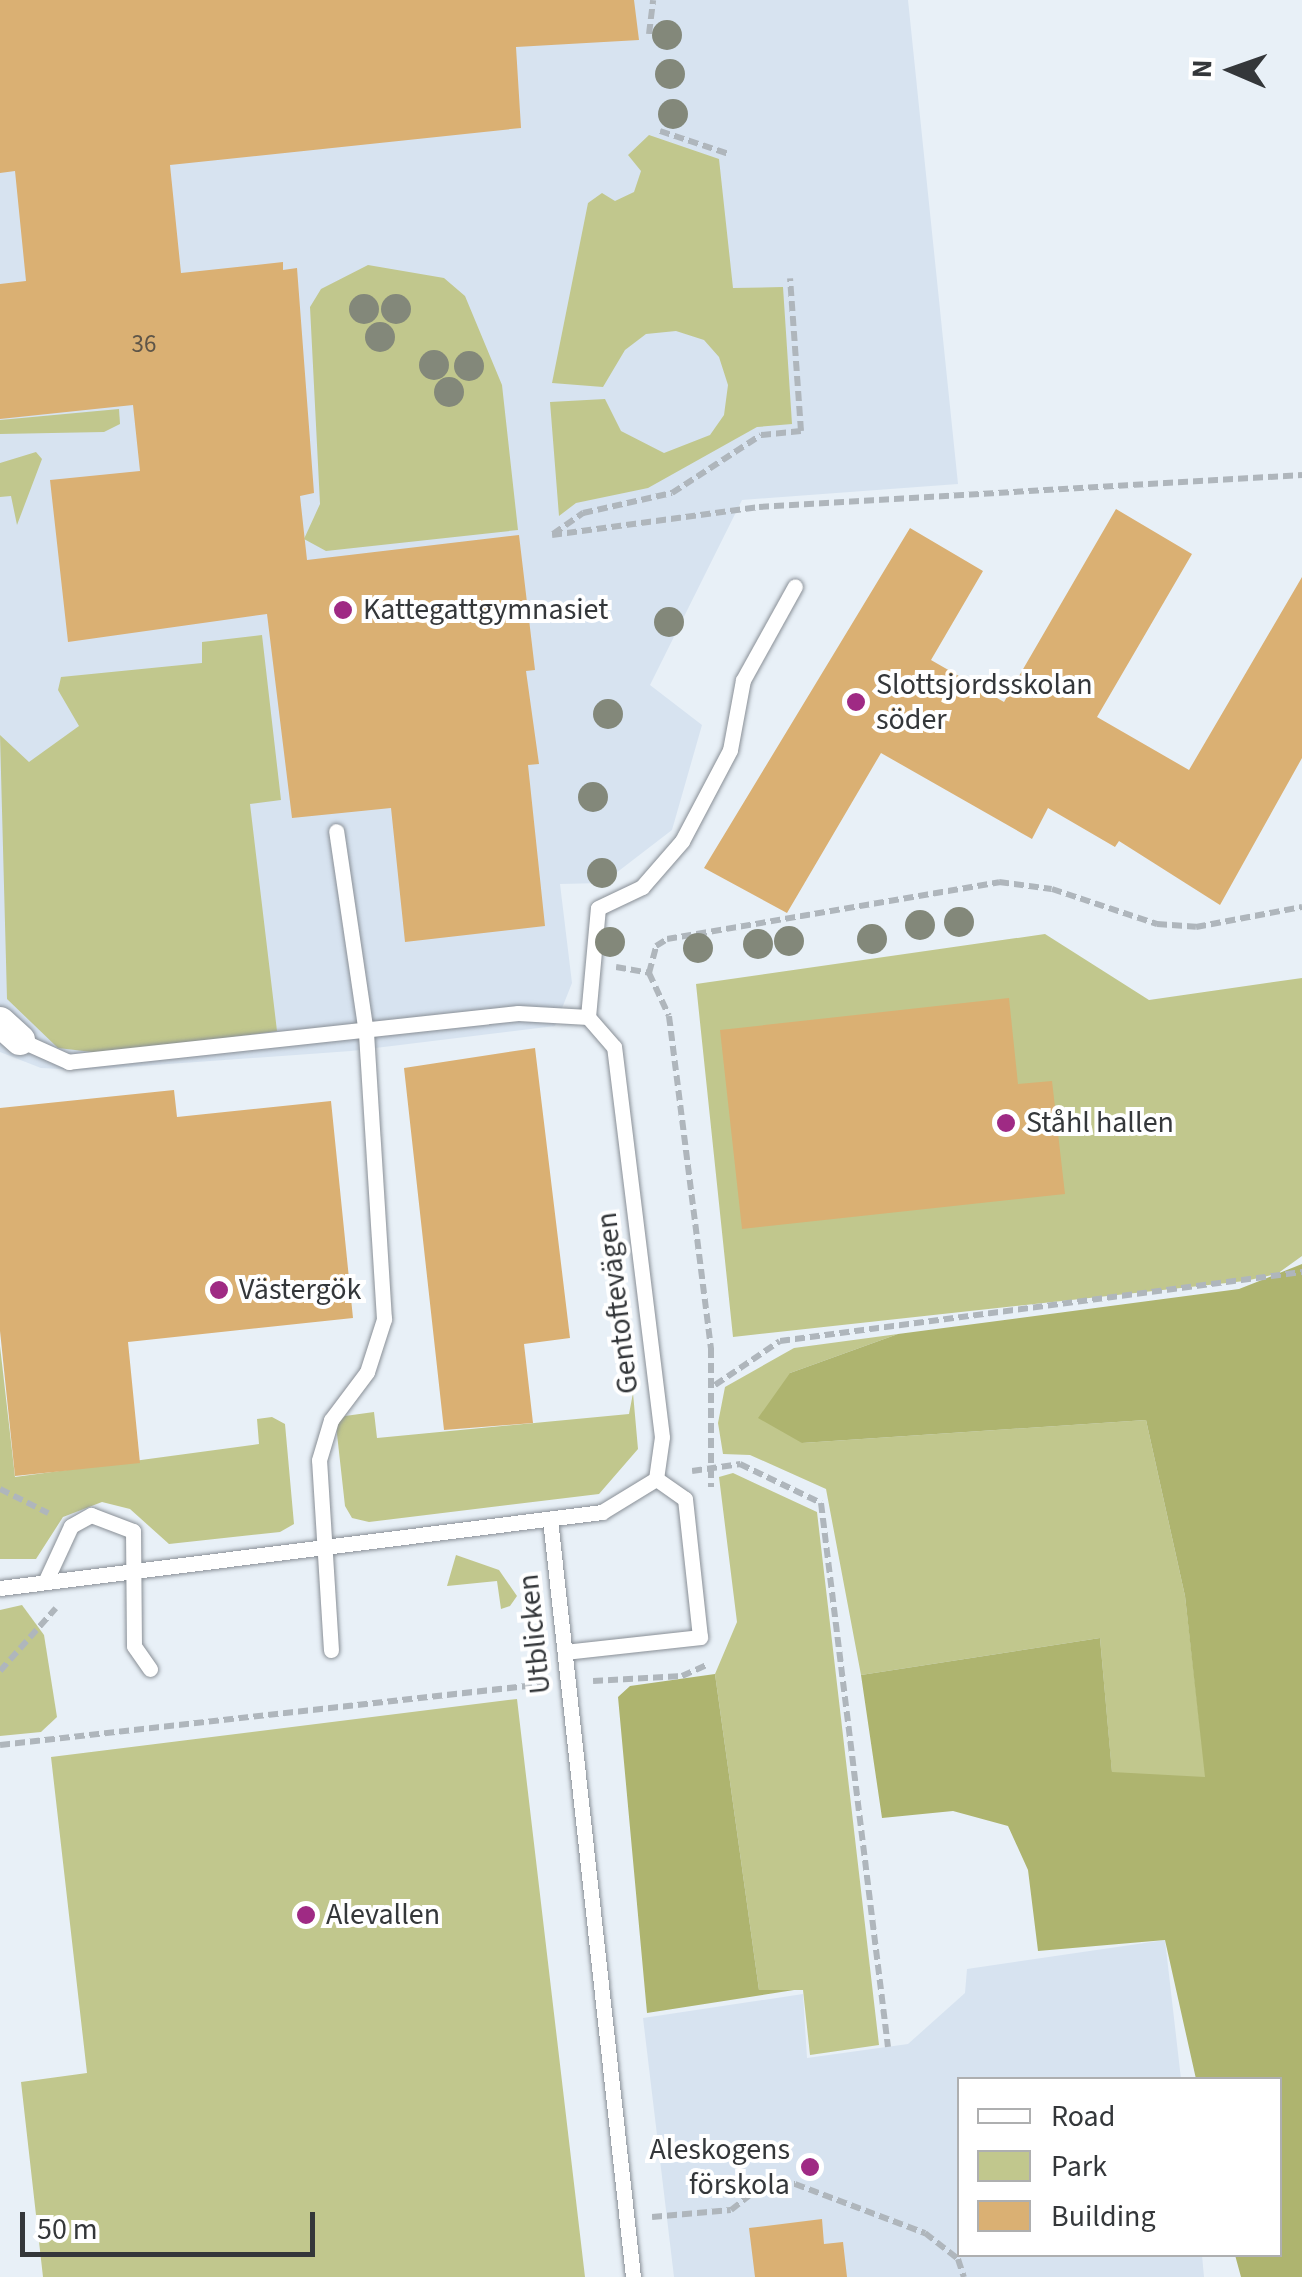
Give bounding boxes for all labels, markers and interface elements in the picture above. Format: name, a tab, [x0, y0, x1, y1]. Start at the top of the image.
north arrow	[1182, 20, 1282, 120]
text: N	[1182, 59, 1222, 79]
house number: 36	[132, 329, 156, 359]
place label: Kattegattgymnasiet	[363, 592, 608, 628]
marker: Kattegattgymnasiet	[332, 599, 354, 621]
place label: Slottsjordsskolan söder	[876, 667, 1093, 738]
marker: Slottsjordsskolan söder	[845, 691, 867, 713]
place label: Ståhl hallen	[1026, 1105, 1174, 1141]
marker: Ståhl hallen	[995, 1112, 1017, 1134]
street label: Gentoftevägen	[589, 1210, 647, 1396]
place label: Västergök	[239, 1272, 361, 1308]
marker: Västergök	[208, 1279, 230, 1301]
street label: Utblicken	[511, 1572, 559, 1696]
place label: Alevallen	[326, 1897, 440, 1933]
marker: Alevallen	[295, 1904, 317, 1926]
legend	[957, 2077, 1282, 2257]
text: Road	[1051, 2095, 1115, 2138]
place label: Aleskogens förskola	[649, 2132, 790, 2202]
text: Park	[1051, 2145, 1107, 2188]
marker: Aleskogens förskola	[799, 2156, 821, 2178]
scale bar	[25, 2192, 320, 2254]
text: Building	[1051, 2195, 1156, 2238]
text: 50 m	[37, 2208, 98, 2251]

